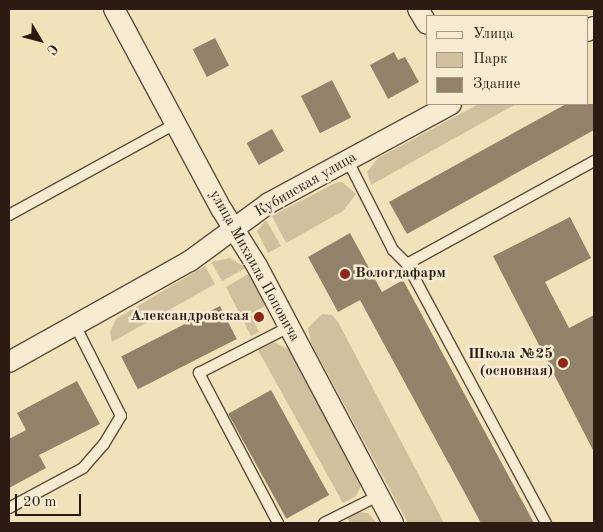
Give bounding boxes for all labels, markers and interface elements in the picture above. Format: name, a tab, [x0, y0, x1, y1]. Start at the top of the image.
north arrow	[15, 15, 65, 65]
legend	[426, 15, 588, 105]
text: Улица	[473, 27, 514, 42]
text: С	[44, 41, 60, 57]
text: Парк	[473, 52, 508, 67]
text: Здание	[473, 77, 520, 92]
street label: Кубинская улица	[252, 149, 360, 221]
street label: улица Михаила Поповича	[205, 187, 303, 345]
place label: Вологдафарм	[355, 265, 446, 283]
marker: Вологдафарм	[339, 268, 351, 280]
place label: Александровская	[130, 308, 249, 326]
marker: Александровская	[253, 311, 265, 323]
place label: Школа №25 (основная)	[468, 345, 553, 380]
marker: Школа №25 (основная)	[557, 357, 569, 369]
scale bar	[18, 484, 84, 516]
text: 20 m	[23, 495, 57, 510]

